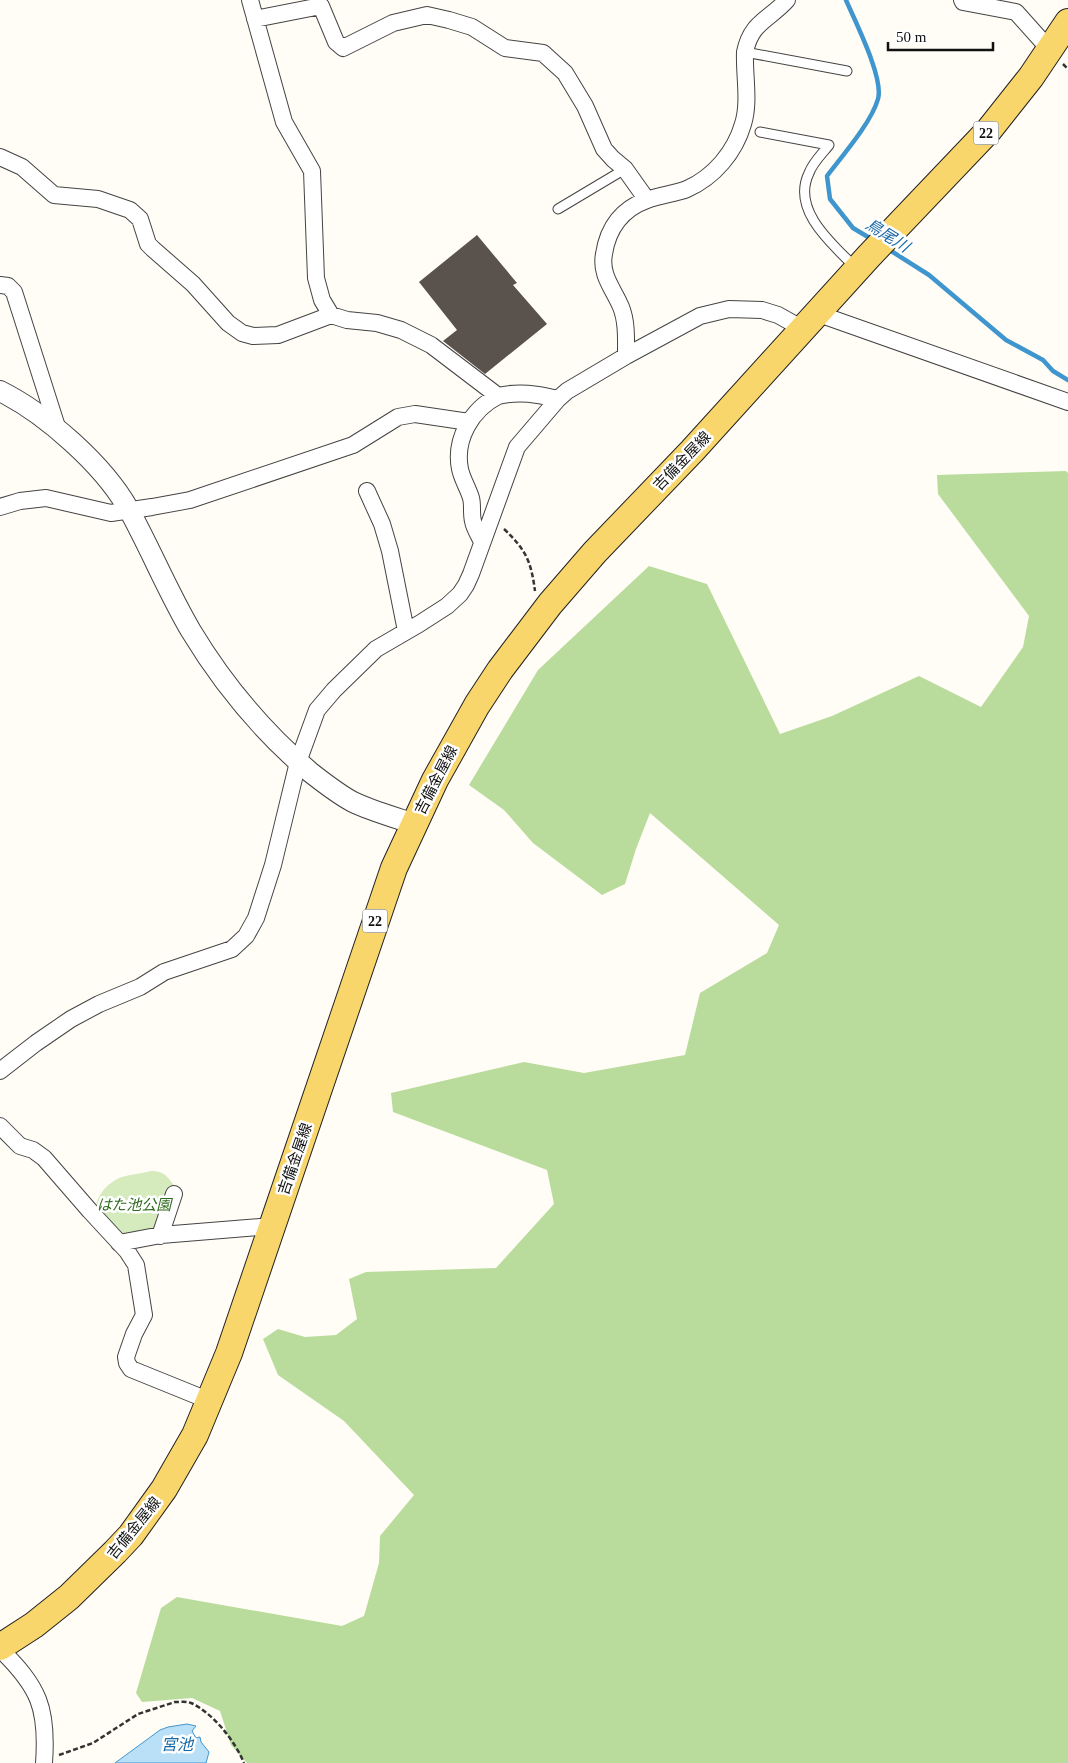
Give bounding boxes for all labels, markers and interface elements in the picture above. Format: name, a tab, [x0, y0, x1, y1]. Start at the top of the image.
scale bar	[888, 20, 993, 52]
text: 50 m	[896, 29, 927, 45]
road number: 22	[974, 122, 998, 144]
water label: 鳥尾川	[863, 215, 914, 256]
street label: 吉備金屋線	[650, 428, 714, 494]
street label: 吉備金屋線	[412, 743, 460, 817]
road number: 22	[362, 909, 388, 932]
street label: 吉備金屋線	[275, 1121, 315, 1197]
park label: はた池公園	[97, 1197, 173, 1213]
street label: 吉備金屋線	[104, 1494, 164, 1562]
water label: 宮池	[161, 1736, 195, 1753]

